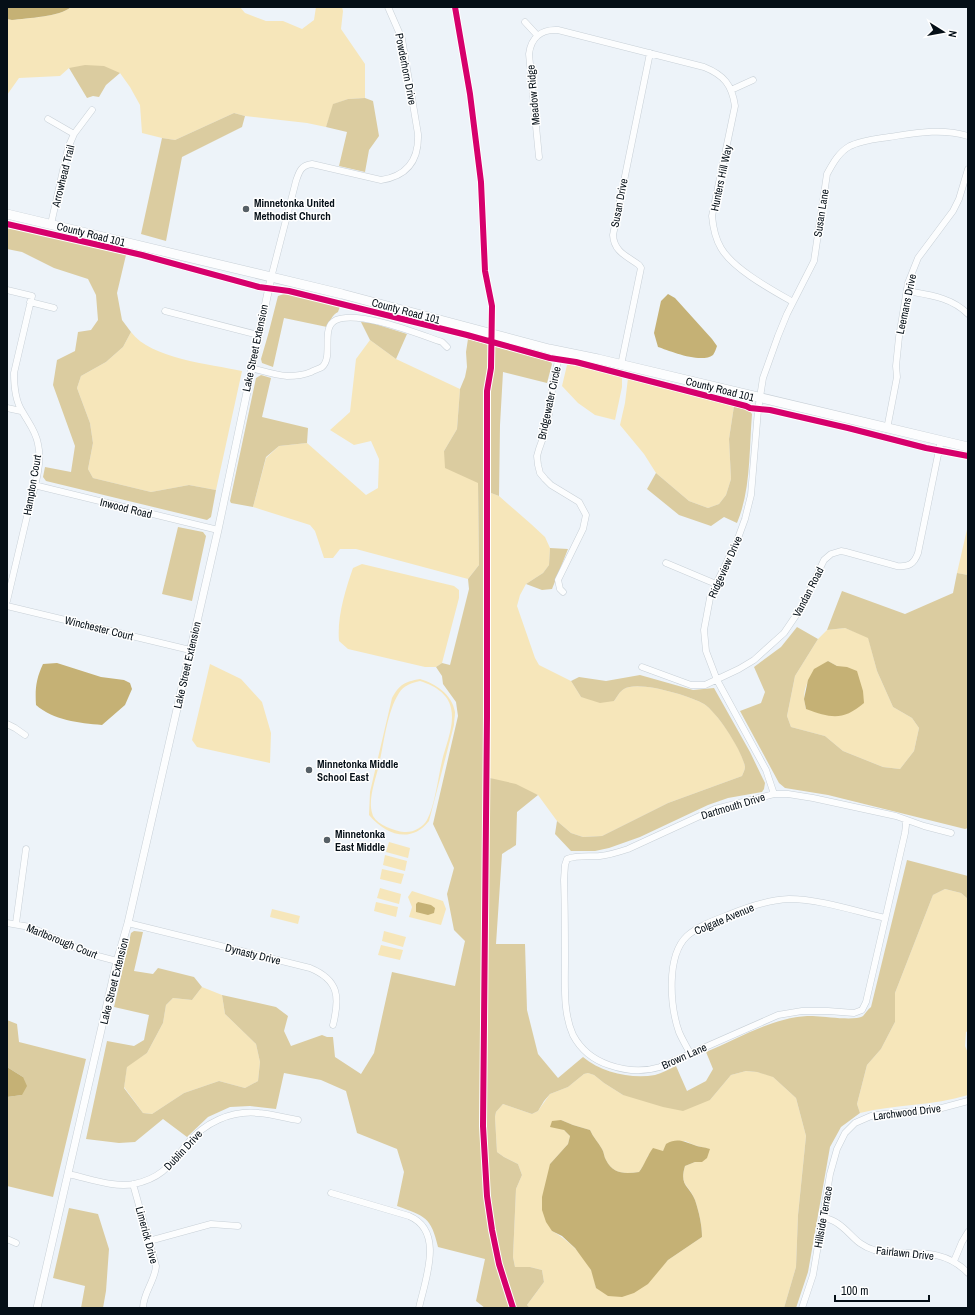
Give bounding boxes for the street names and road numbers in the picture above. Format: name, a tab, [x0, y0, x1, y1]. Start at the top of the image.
street label: Powderhorn Drive	[392, 32, 420, 106]
street label: Meadow Ridge	[523, 64, 543, 126]
street label: Arrowhead Trail	[48, 143, 77, 210]
street label: Hunters Hill Way	[707, 143, 735, 212]
street label: Susan Drive	[607, 177, 631, 229]
street label: Susan Lane	[810, 188, 832, 238]
street label: County Road 101	[55, 219, 127, 249]
street label: Leemans Drive	[893, 273, 919, 335]
street label: County Road 101	[370, 295, 442, 327]
street label: Lake Street Extension	[239, 303, 271, 393]
street label: Bridgewater Circle	[534, 365, 564, 441]
street label: County Road 101	[684, 374, 756, 404]
street label: Hampton Court	[20, 453, 44, 516]
street label: Inwood Road	[99, 495, 153, 521]
street label: Ridgeview Drive	[705, 534, 745, 600]
street label: Vandan Road	[789, 565, 827, 619]
street label: Winchester Court	[63, 613, 135, 643]
street label: Lake Street Extension	[170, 620, 204, 710]
street label: Dartmouth Drive	[699, 790, 767, 822]
street label: Colgate Avenue	[692, 900, 756, 938]
street label: Marlborough Court	[25, 920, 100, 962]
street label: Lake Street Extension	[96, 936, 132, 1026]
street label: Dynasty Drive	[224, 940, 282, 968]
street label: Brown Lane	[659, 1040, 709, 1072]
street label: Larchwood Drive	[872, 1101, 942, 1123]
street label: Dublin Drive	[161, 1127, 205, 1173]
street label: Hillside Terrace	[811, 1185, 835, 1249]
street label: Limerick Drive	[133, 1205, 161, 1265]
street label: Fairlawn Drive	[875, 1243, 935, 1263]

